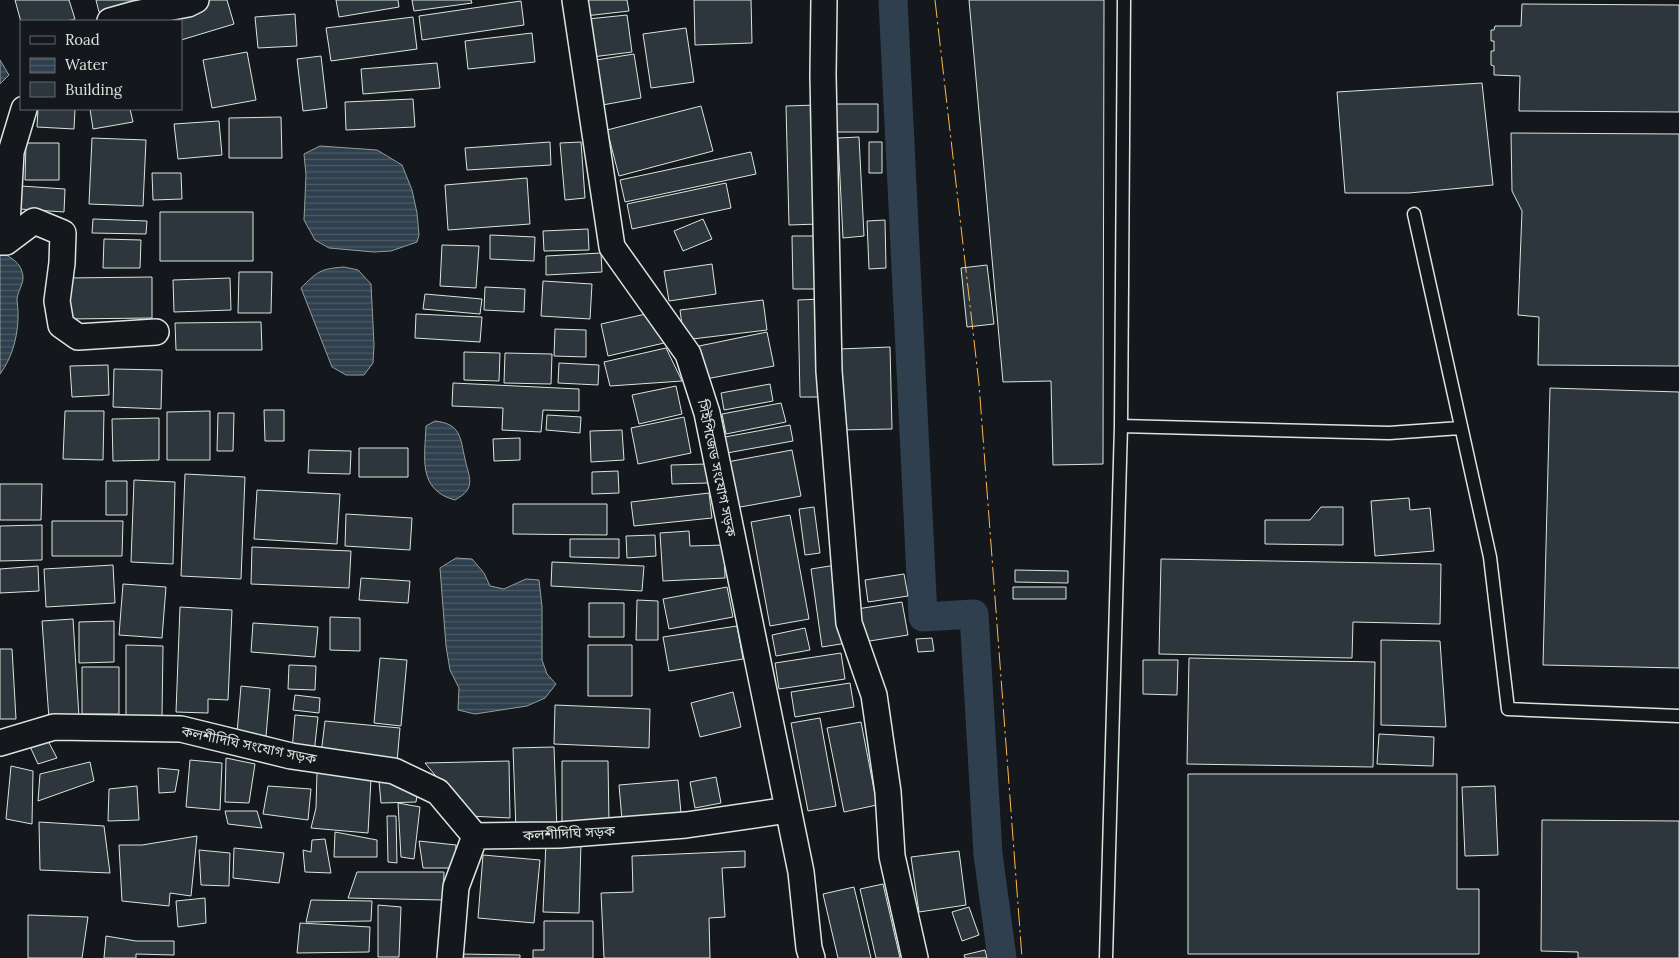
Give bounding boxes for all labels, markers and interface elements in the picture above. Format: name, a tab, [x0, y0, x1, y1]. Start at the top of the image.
legend	[20, 20, 182, 110]
text: Road	[65, 30, 100, 49]
text: Water	[65, 55, 108, 74]
text: Building	[65, 80, 123, 99]
street label: সিইপিজেড সংযোগ সড়ক	[693, 397, 740, 539]
street label: কলশীদিঘি সংযোগ সড়ক	[179, 722, 319, 768]
street label: কলশীদিঘি সড়ক	[521, 822, 616, 844]

